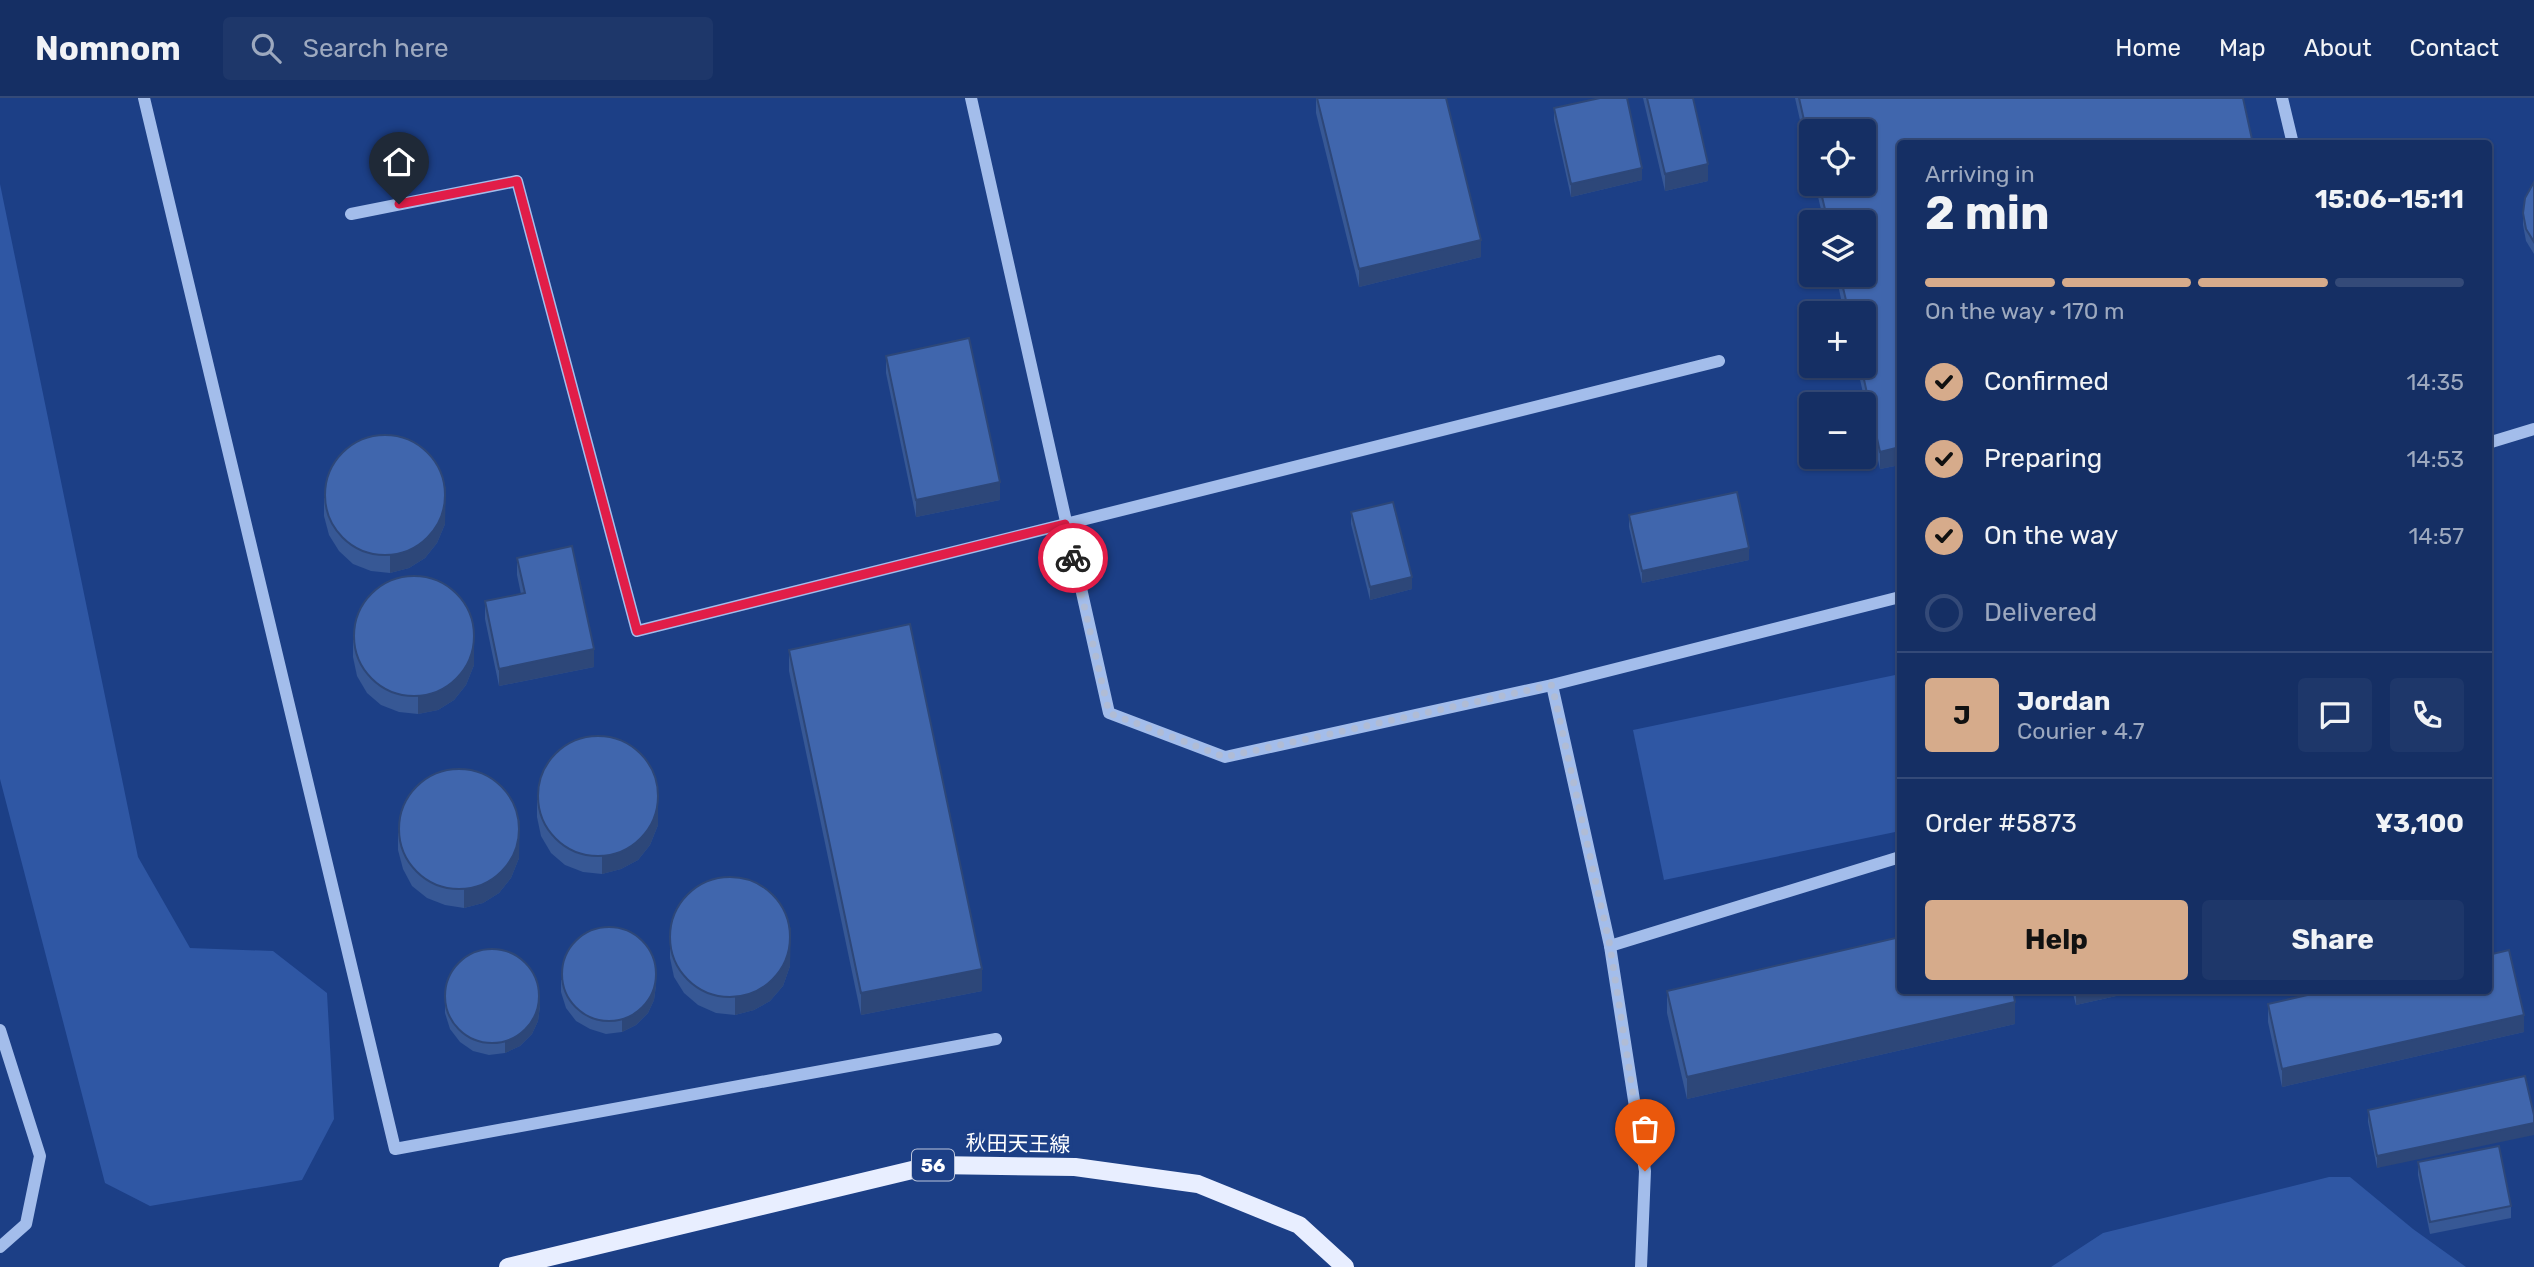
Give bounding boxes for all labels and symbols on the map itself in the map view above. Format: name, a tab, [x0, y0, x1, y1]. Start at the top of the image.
pin	[369, 132, 429, 204]
courier	[1038, 523, 1108, 593]
pin	[1615, 1099, 1675, 1171]
street label: 秋田天王線	[965, 1130, 1071, 1157]
road number: 56	[912, 1149, 954, 1180]

